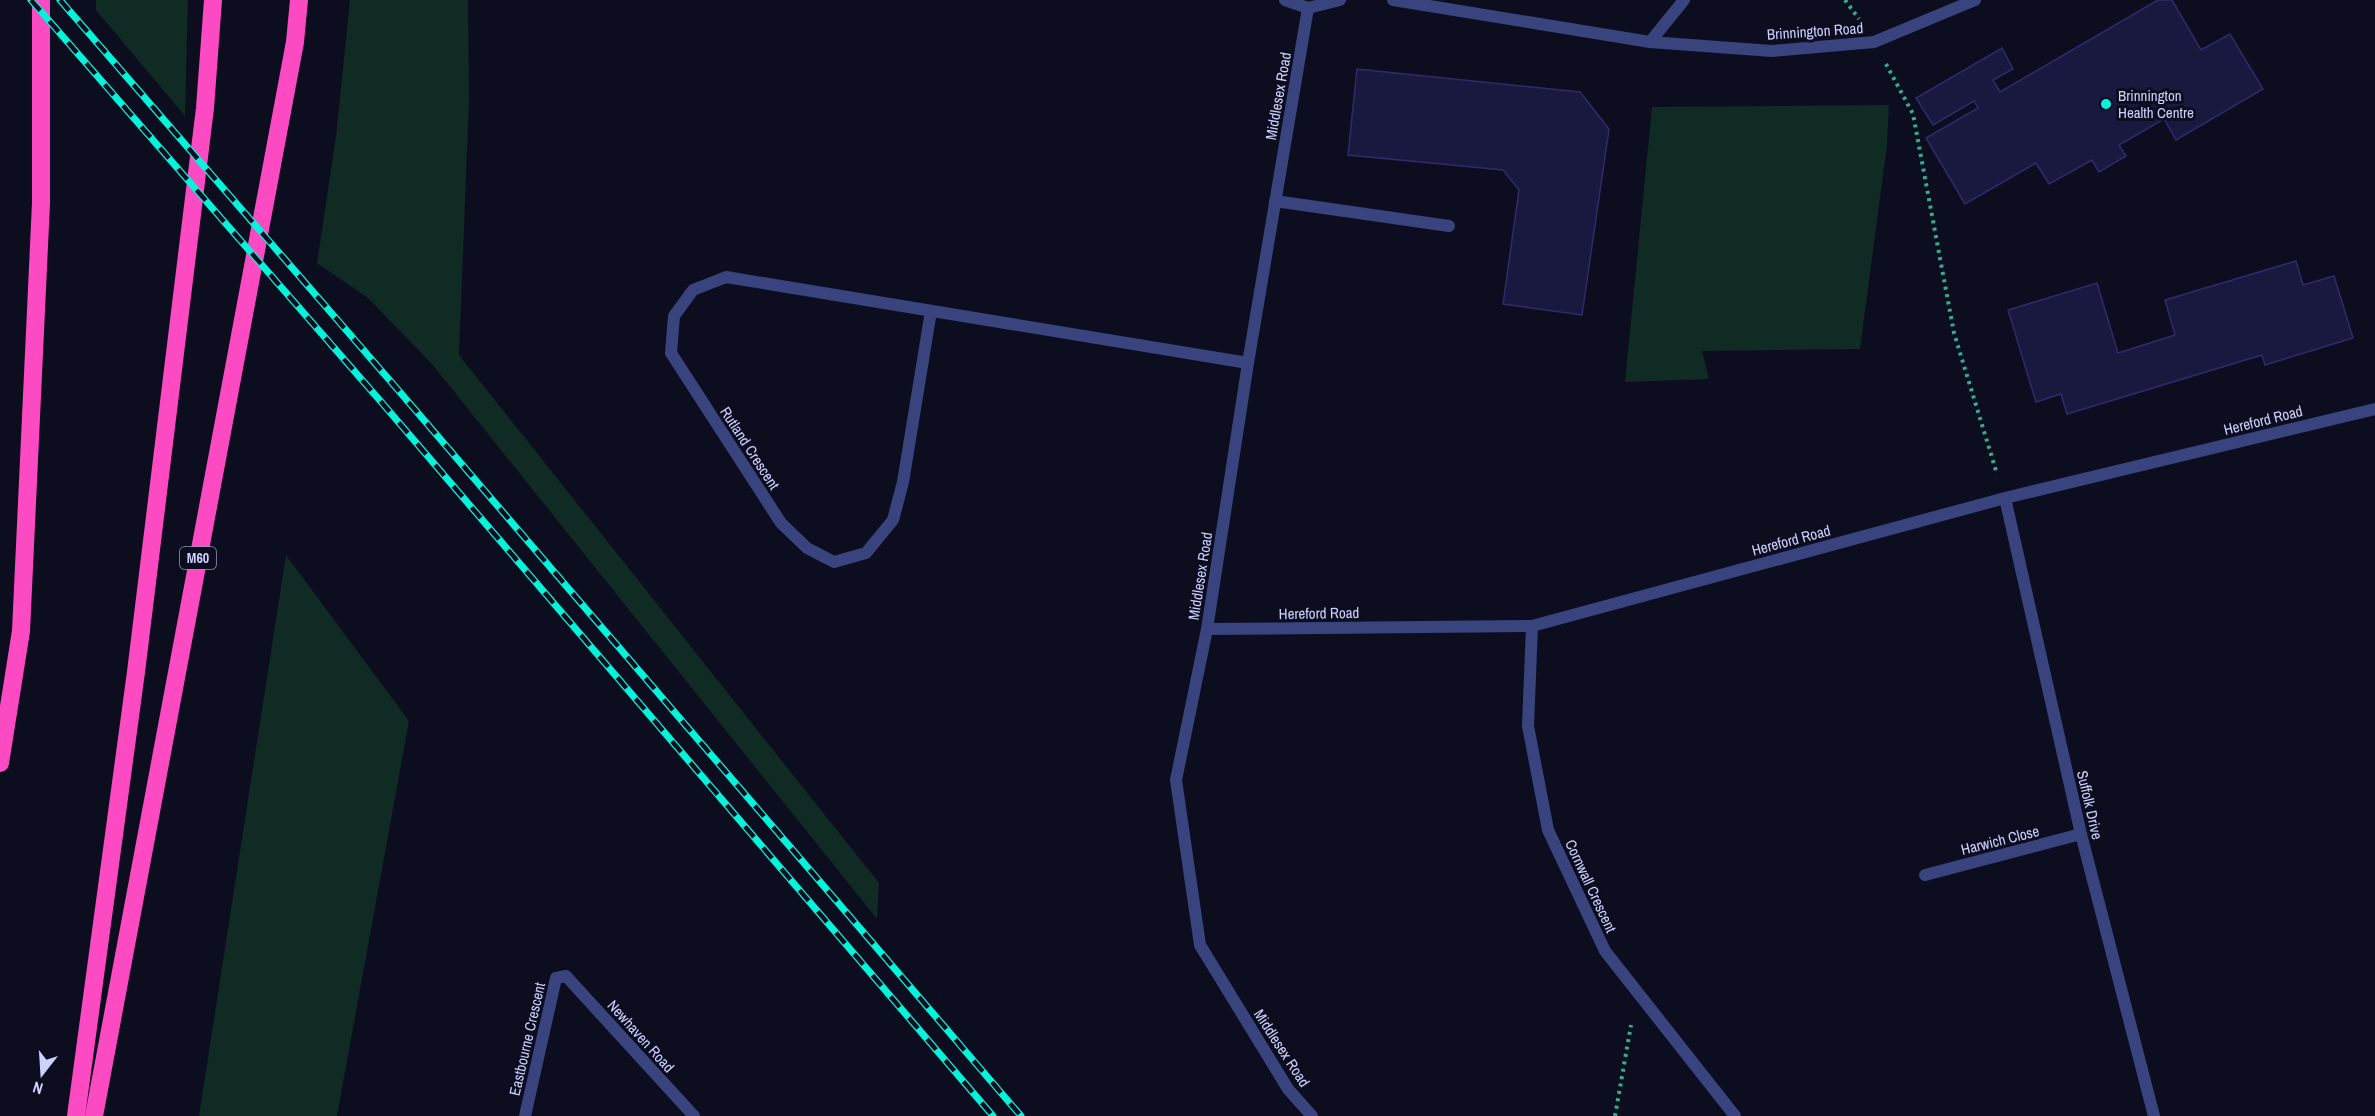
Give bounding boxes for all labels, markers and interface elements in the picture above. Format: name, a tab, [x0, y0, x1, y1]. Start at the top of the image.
street label: Brinnington Road	[1766, 17, 1864, 45]
street label: Middlesex Road	[1260, 50, 1296, 142]
place label: Brinnington Health Centre	[2118, 85, 2194, 123]
marker: Brinnington Health Centre	[2099, 97, 2113, 111]
street label: Hereford Road	[2221, 400, 2305, 440]
street label: Rutland Crescent	[715, 402, 785, 494]
street label: Hereford Road	[1749, 519, 1833, 561]
street label: Middlesex Road	[1183, 530, 1217, 622]
road number: M60	[180, 547, 216, 569]
street label: Hereford Road	[1278, 602, 1360, 624]
street label: Suffolk Drive	[2072, 768, 2108, 842]
street label: Harwich Close	[1959, 820, 2041, 860]
street label: Cornwall Crescent	[1560, 836, 1622, 936]
street label: Eastbourne Crescent	[504, 980, 550, 1098]
street label: Newhaven Road	[603, 995, 679, 1077]
street label: Middlesex Road	[1249, 1005, 1315, 1091]
north arrow	[12, 1044, 72, 1104]
text: N	[30, 1076, 45, 1100]

